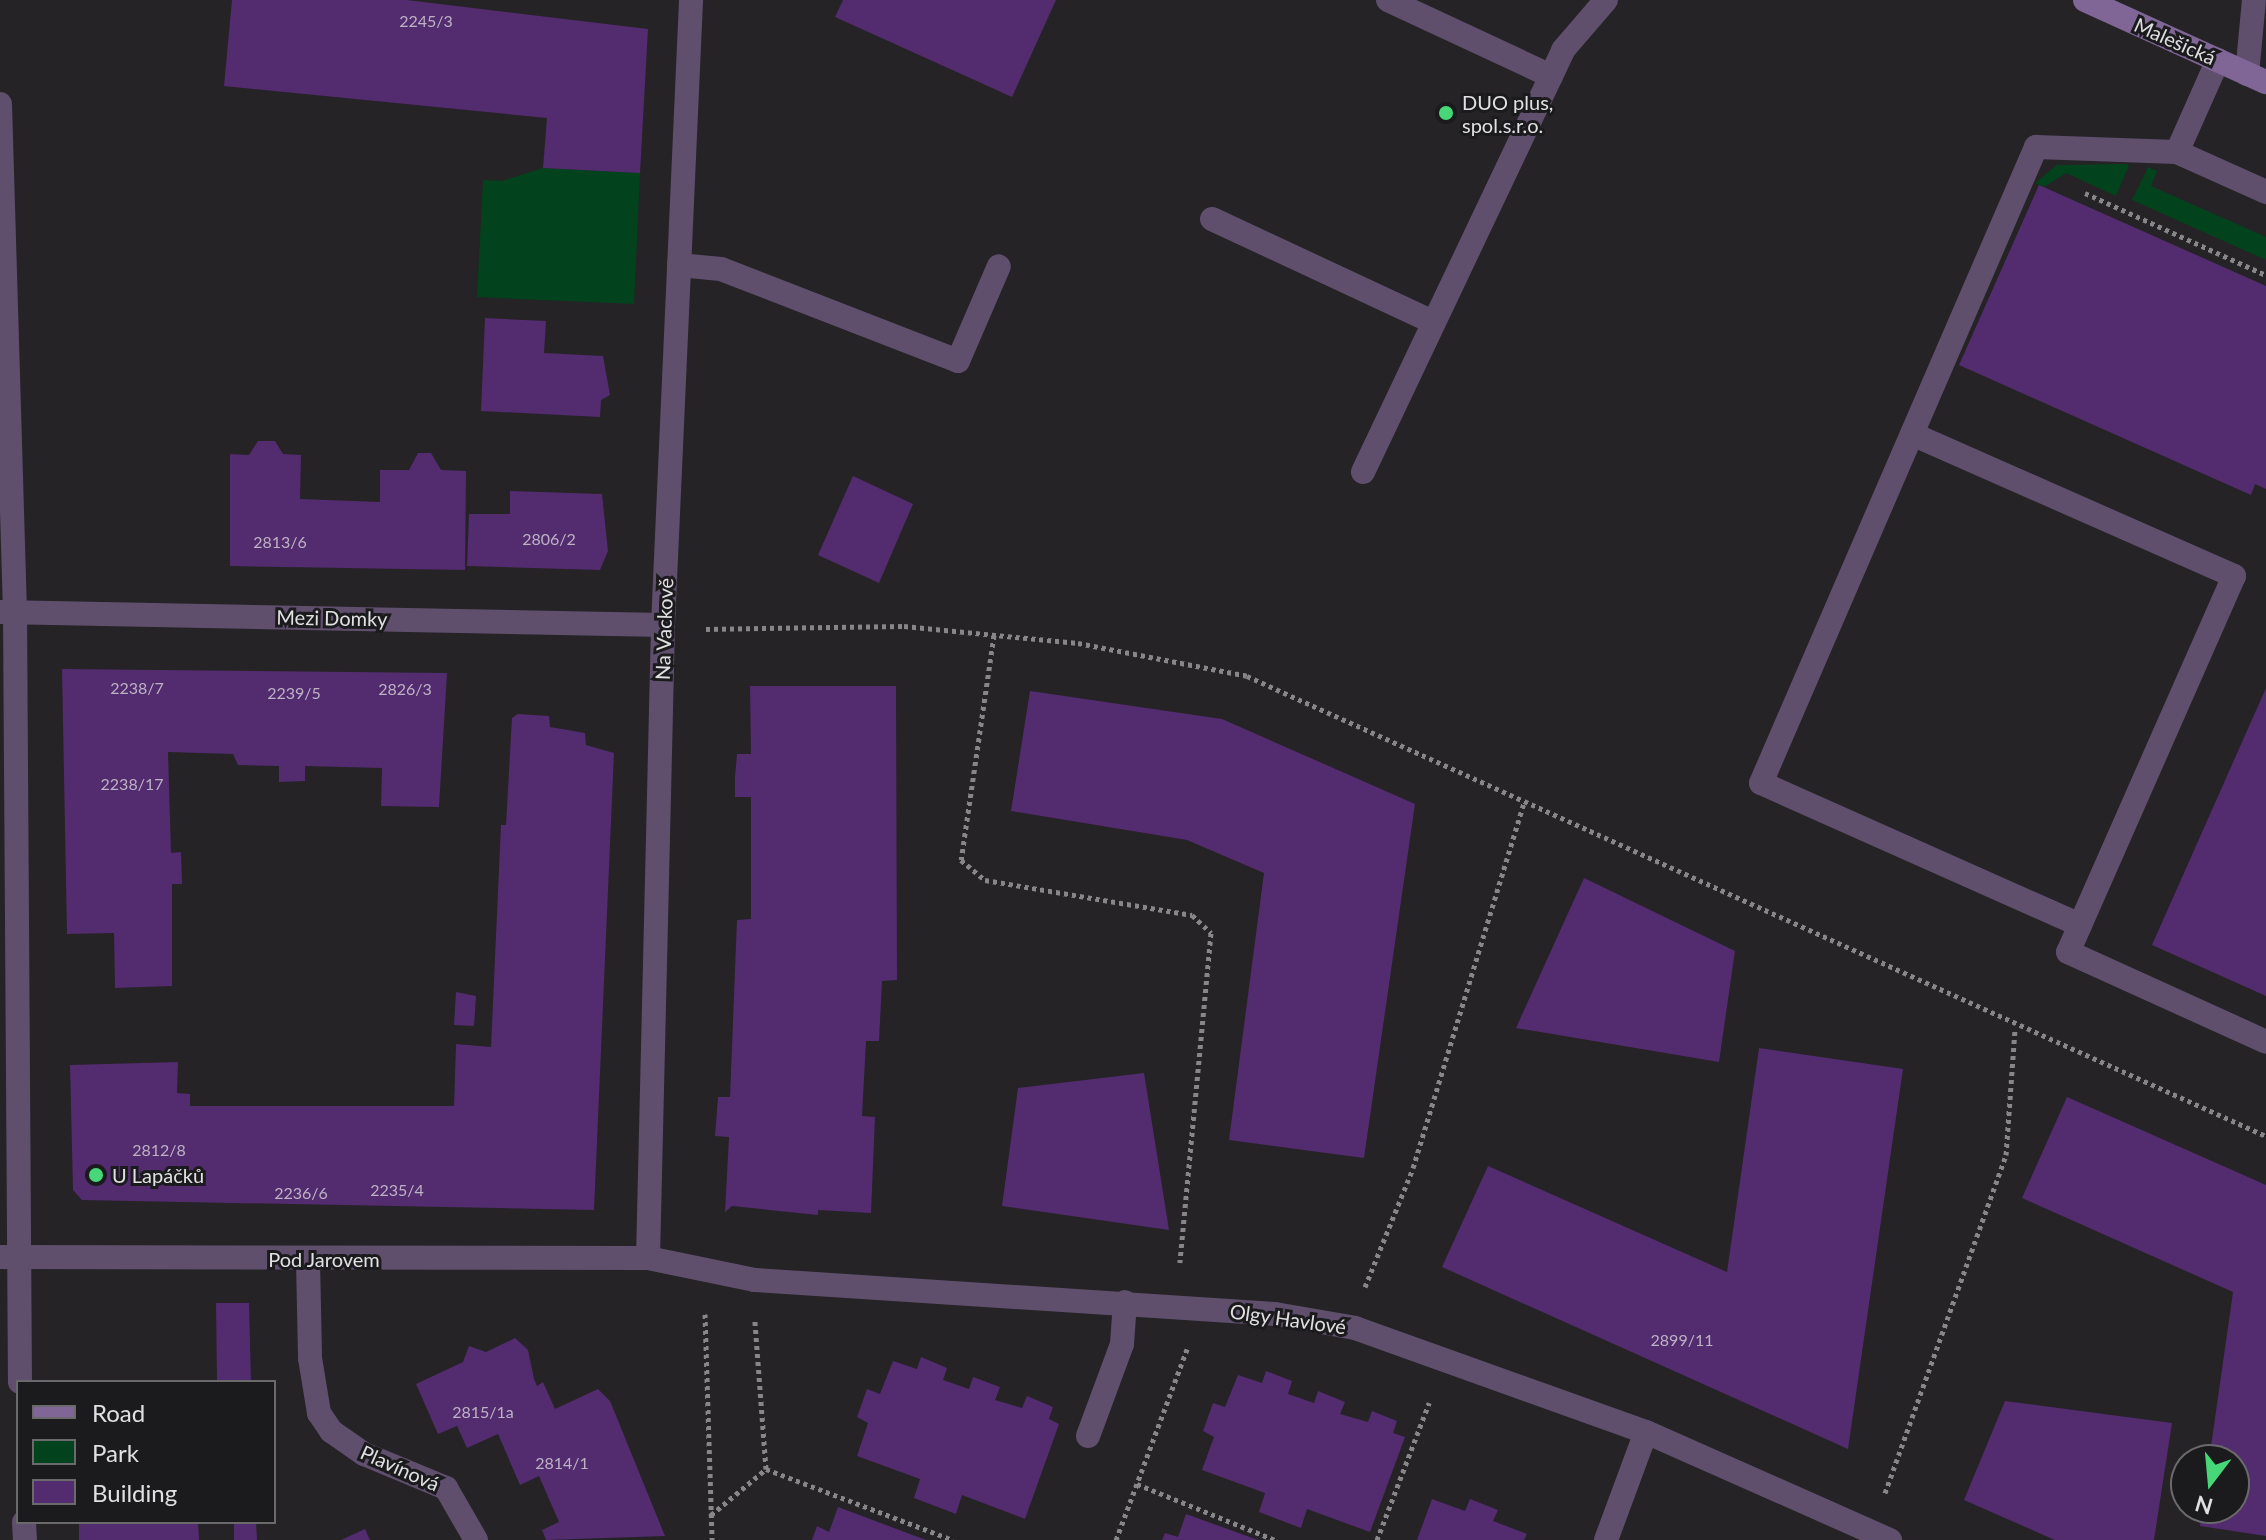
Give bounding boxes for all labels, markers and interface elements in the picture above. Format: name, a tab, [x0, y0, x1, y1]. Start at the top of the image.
house number: 2245/3	[399, 11, 453, 31]
street label: Malešická	[2131, 12, 2219, 70]
place label: DUO plus, spol.s.r.o.	[1462, 90, 1553, 137]
marker: DUO plus, spol.s.r.o.	[1437, 104, 1455, 122]
house number: 2806/2	[522, 529, 576, 549]
house number: 2813/6	[253, 532, 307, 552]
street label: Na Vackově	[650, 577, 678, 681]
street label: Mezi Domky	[276, 605, 388, 631]
house number: 2238/7	[110, 678, 164, 698]
house number: 2826/3	[378, 679, 432, 699]
house number: 2239/5	[267, 683, 321, 703]
house number: 2238/17	[101, 774, 163, 794]
house number: 2812/8	[132, 1140, 186, 1160]
place label: U Lapáčků	[112, 1163, 204, 1187]
marker: U Lapáčků	[87, 1166, 105, 1184]
house number: 2235/4	[370, 1180, 424, 1200]
house number: 2236/6	[274, 1183, 328, 1203]
street label: Pod Jarovem	[268, 1247, 380, 1271]
street label: Olgy Havlové	[1228, 1299, 1348, 1339]
house number: 2899/11	[1651, 1330, 1713, 1350]
legend	[16, 1380, 276, 1524]
text: Road	[92, 1398, 145, 1427]
house number: 2815/1a	[452, 1402, 514, 1422]
text: Park	[92, 1438, 139, 1467]
street label: Plavínová	[357, 1440, 443, 1496]
north arrow	[2170, 1444, 2250, 1524]
house number: 2814/1	[535, 1453, 589, 1473]
text: Building	[92, 1478, 177, 1507]
text: N	[2192, 1490, 2216, 1521]

